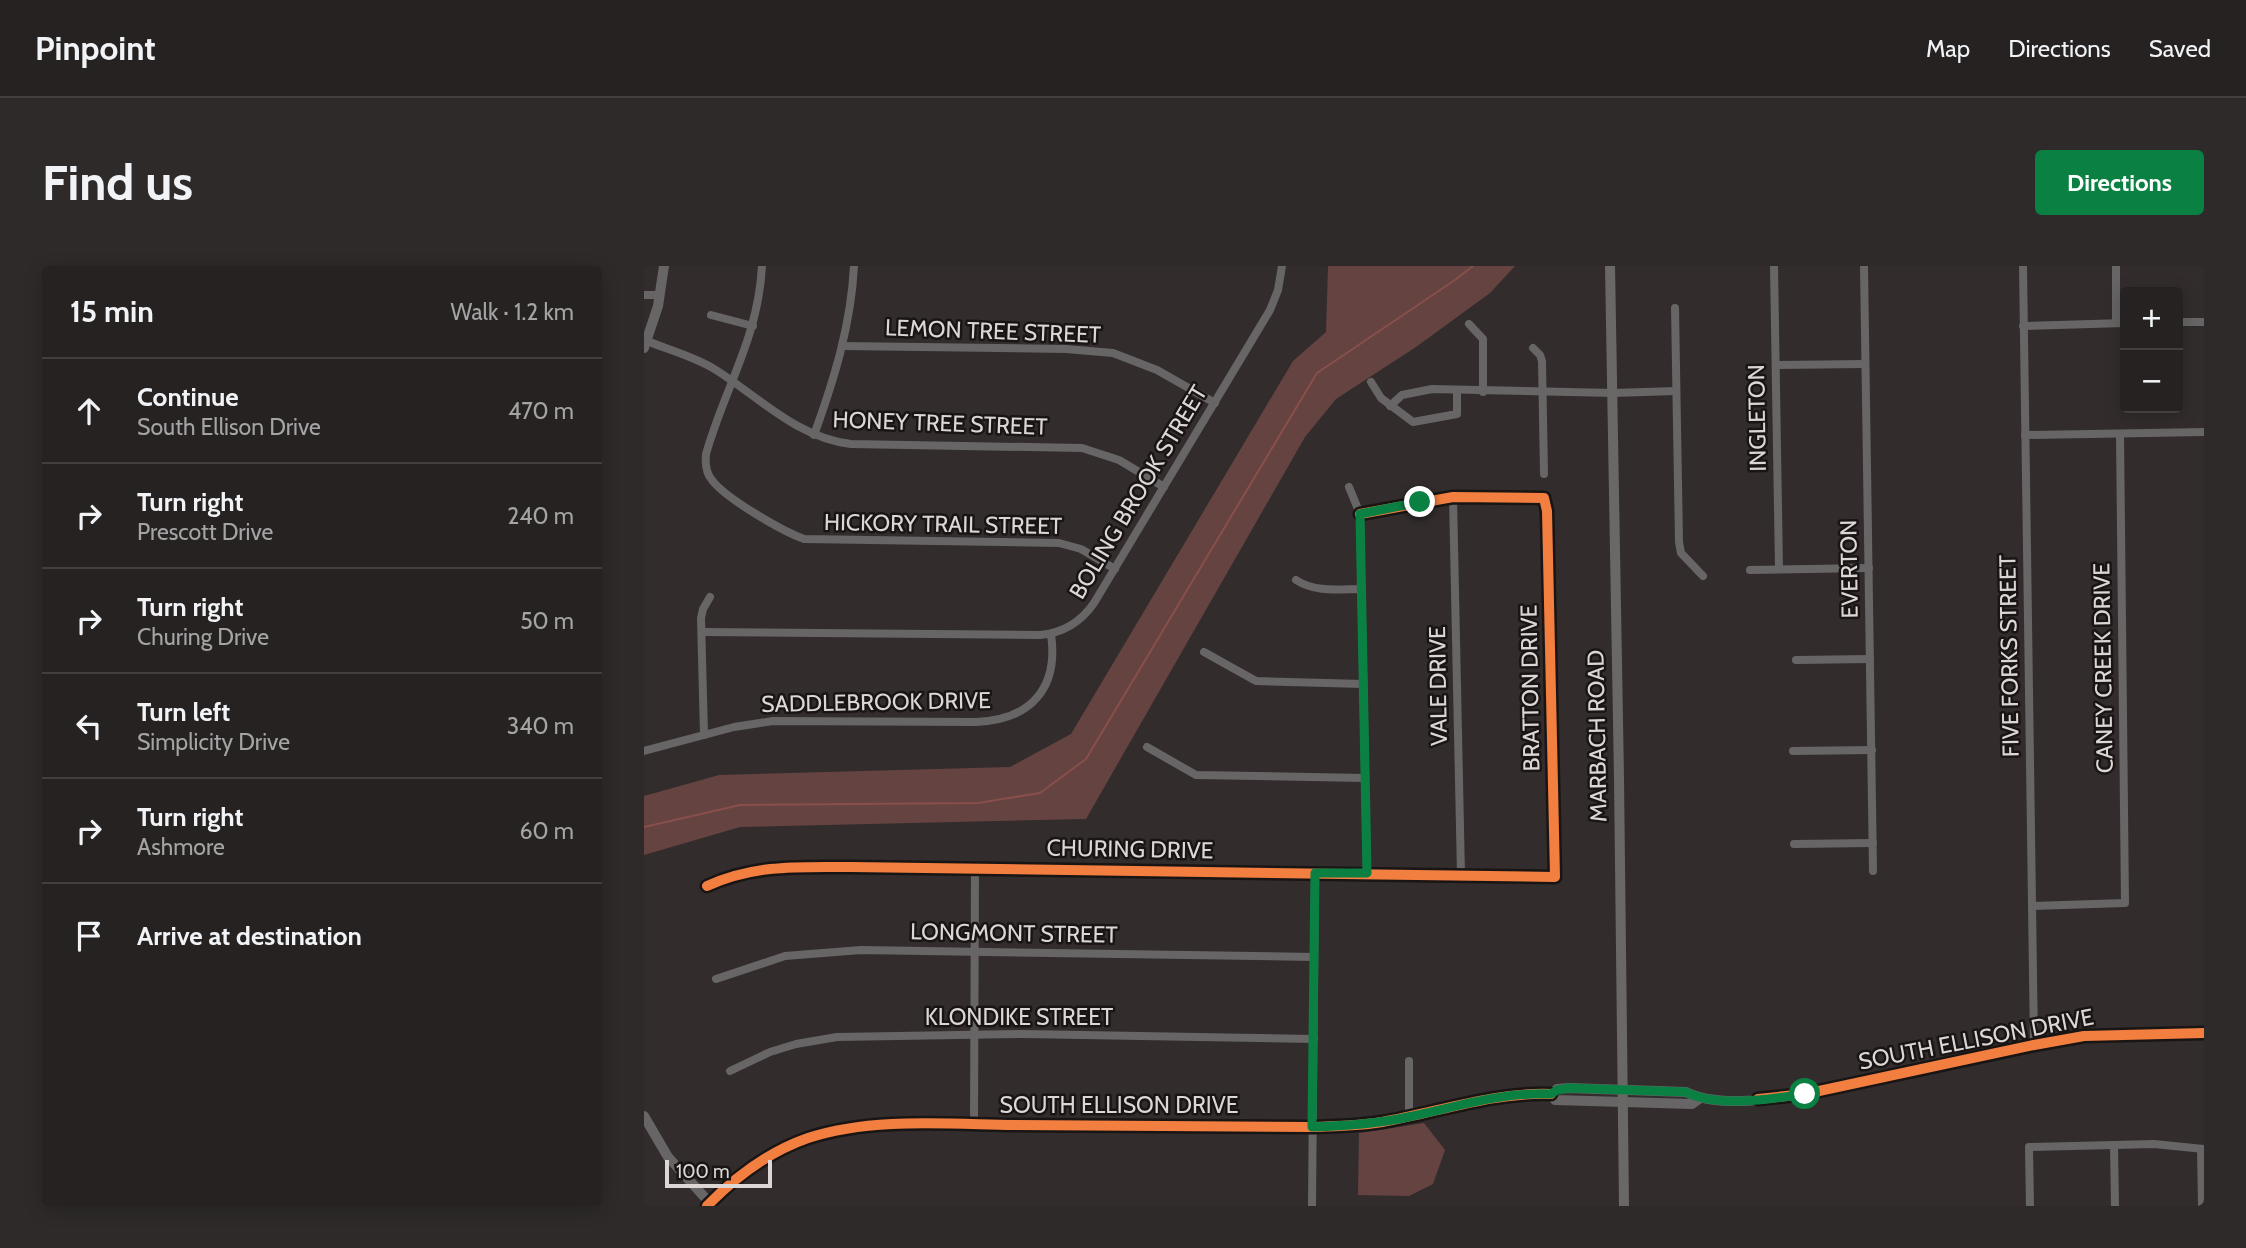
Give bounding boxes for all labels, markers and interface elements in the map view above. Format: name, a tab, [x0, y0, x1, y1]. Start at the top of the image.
text: Pinpoint	[35, 28, 156, 68]
text: Map	[1926, 34, 1970, 63]
text: Directions	[2008, 34, 2111, 63]
text: Saved	[2149, 34, 2211, 63]
button: Directions	[2035, 150, 2204, 215]
text: Find us	[42, 153, 193, 212]
map controls	[2120, 287, 2183, 413]
button: +	[2120, 287, 2183, 350]
text: 15 min	[70, 293, 154, 330]
text: Walk · 1.2 km	[451, 298, 574, 326]
street label: LEMON TREE STREET	[885, 313, 1101, 349]
button: −	[2120, 350, 2183, 413]
street label: INGLETON	[1742, 364, 1772, 472]
street label: BOLING BROOK STREET	[1063, 380, 1213, 604]
text: Continue	[137, 381, 239, 413]
icon: ahead	[70, 392, 108, 430]
text: 470 m	[508, 397, 574, 425]
street label: HONEY TREE STREET	[832, 405, 1048, 441]
text: South Ellison Drive	[137, 413, 321, 441]
text: Turn right	[137, 486, 243, 518]
route end	[1404, 486, 1435, 517]
icon: right	[70, 497, 108, 535]
text: 240 m	[507, 502, 574, 530]
street label: HICKORY TRAIL STREET	[824, 508, 1062, 540]
text: Prescott Drive	[137, 518, 273, 546]
street label: EVERTON	[1834, 519, 1864, 619]
street label: FIVE FORKS STREET	[1993, 555, 2025, 757]
street label: CANEY CREEK DRIVE	[2087, 563, 2119, 773]
text: Turn right	[137, 591, 243, 623]
icon: right	[70, 602, 108, 640]
street label: BRATTON DRIVE	[1515, 604, 1545, 772]
text: 50 m	[520, 607, 574, 635]
text: Churing Drive	[137, 623, 269, 651]
street label: VALE DRIVE	[1423, 626, 1453, 746]
street label: MARBACH ROAD	[1581, 650, 1613, 822]
street label: SADDLEBROOK DRIVE	[761, 686, 991, 718]
text: Turn left	[137, 696, 230, 728]
icon: left	[70, 707, 108, 745]
text: 340 m	[507, 712, 574, 740]
text: Simplicity Drive	[137, 728, 290, 756]
text: Turn right	[137, 801, 243, 833]
icon: right	[70, 812, 108, 850]
text: 60 m	[520, 817, 574, 845]
text: Ashmore	[137, 833, 225, 861]
street label: CHURING DRIVE	[1046, 834, 1214, 864]
icon: arrive	[70, 917, 108, 955]
street label: LONGMONT STREET	[910, 917, 1118, 949]
text: Arrive at destination	[137, 920, 362, 952]
street label: SOUTH ELLISON DRIVE	[1856, 1002, 2096, 1076]
street label: KLONDIKE STREET	[925, 1003, 1113, 1031]
route start	[1789, 1078, 1820, 1109]
street label: SOUTH ELLISON DRIVE	[1000, 1091, 1238, 1119]
scale bar	[665, 1157, 772, 1189]
text: 100 m	[676, 1160, 730, 1183]

